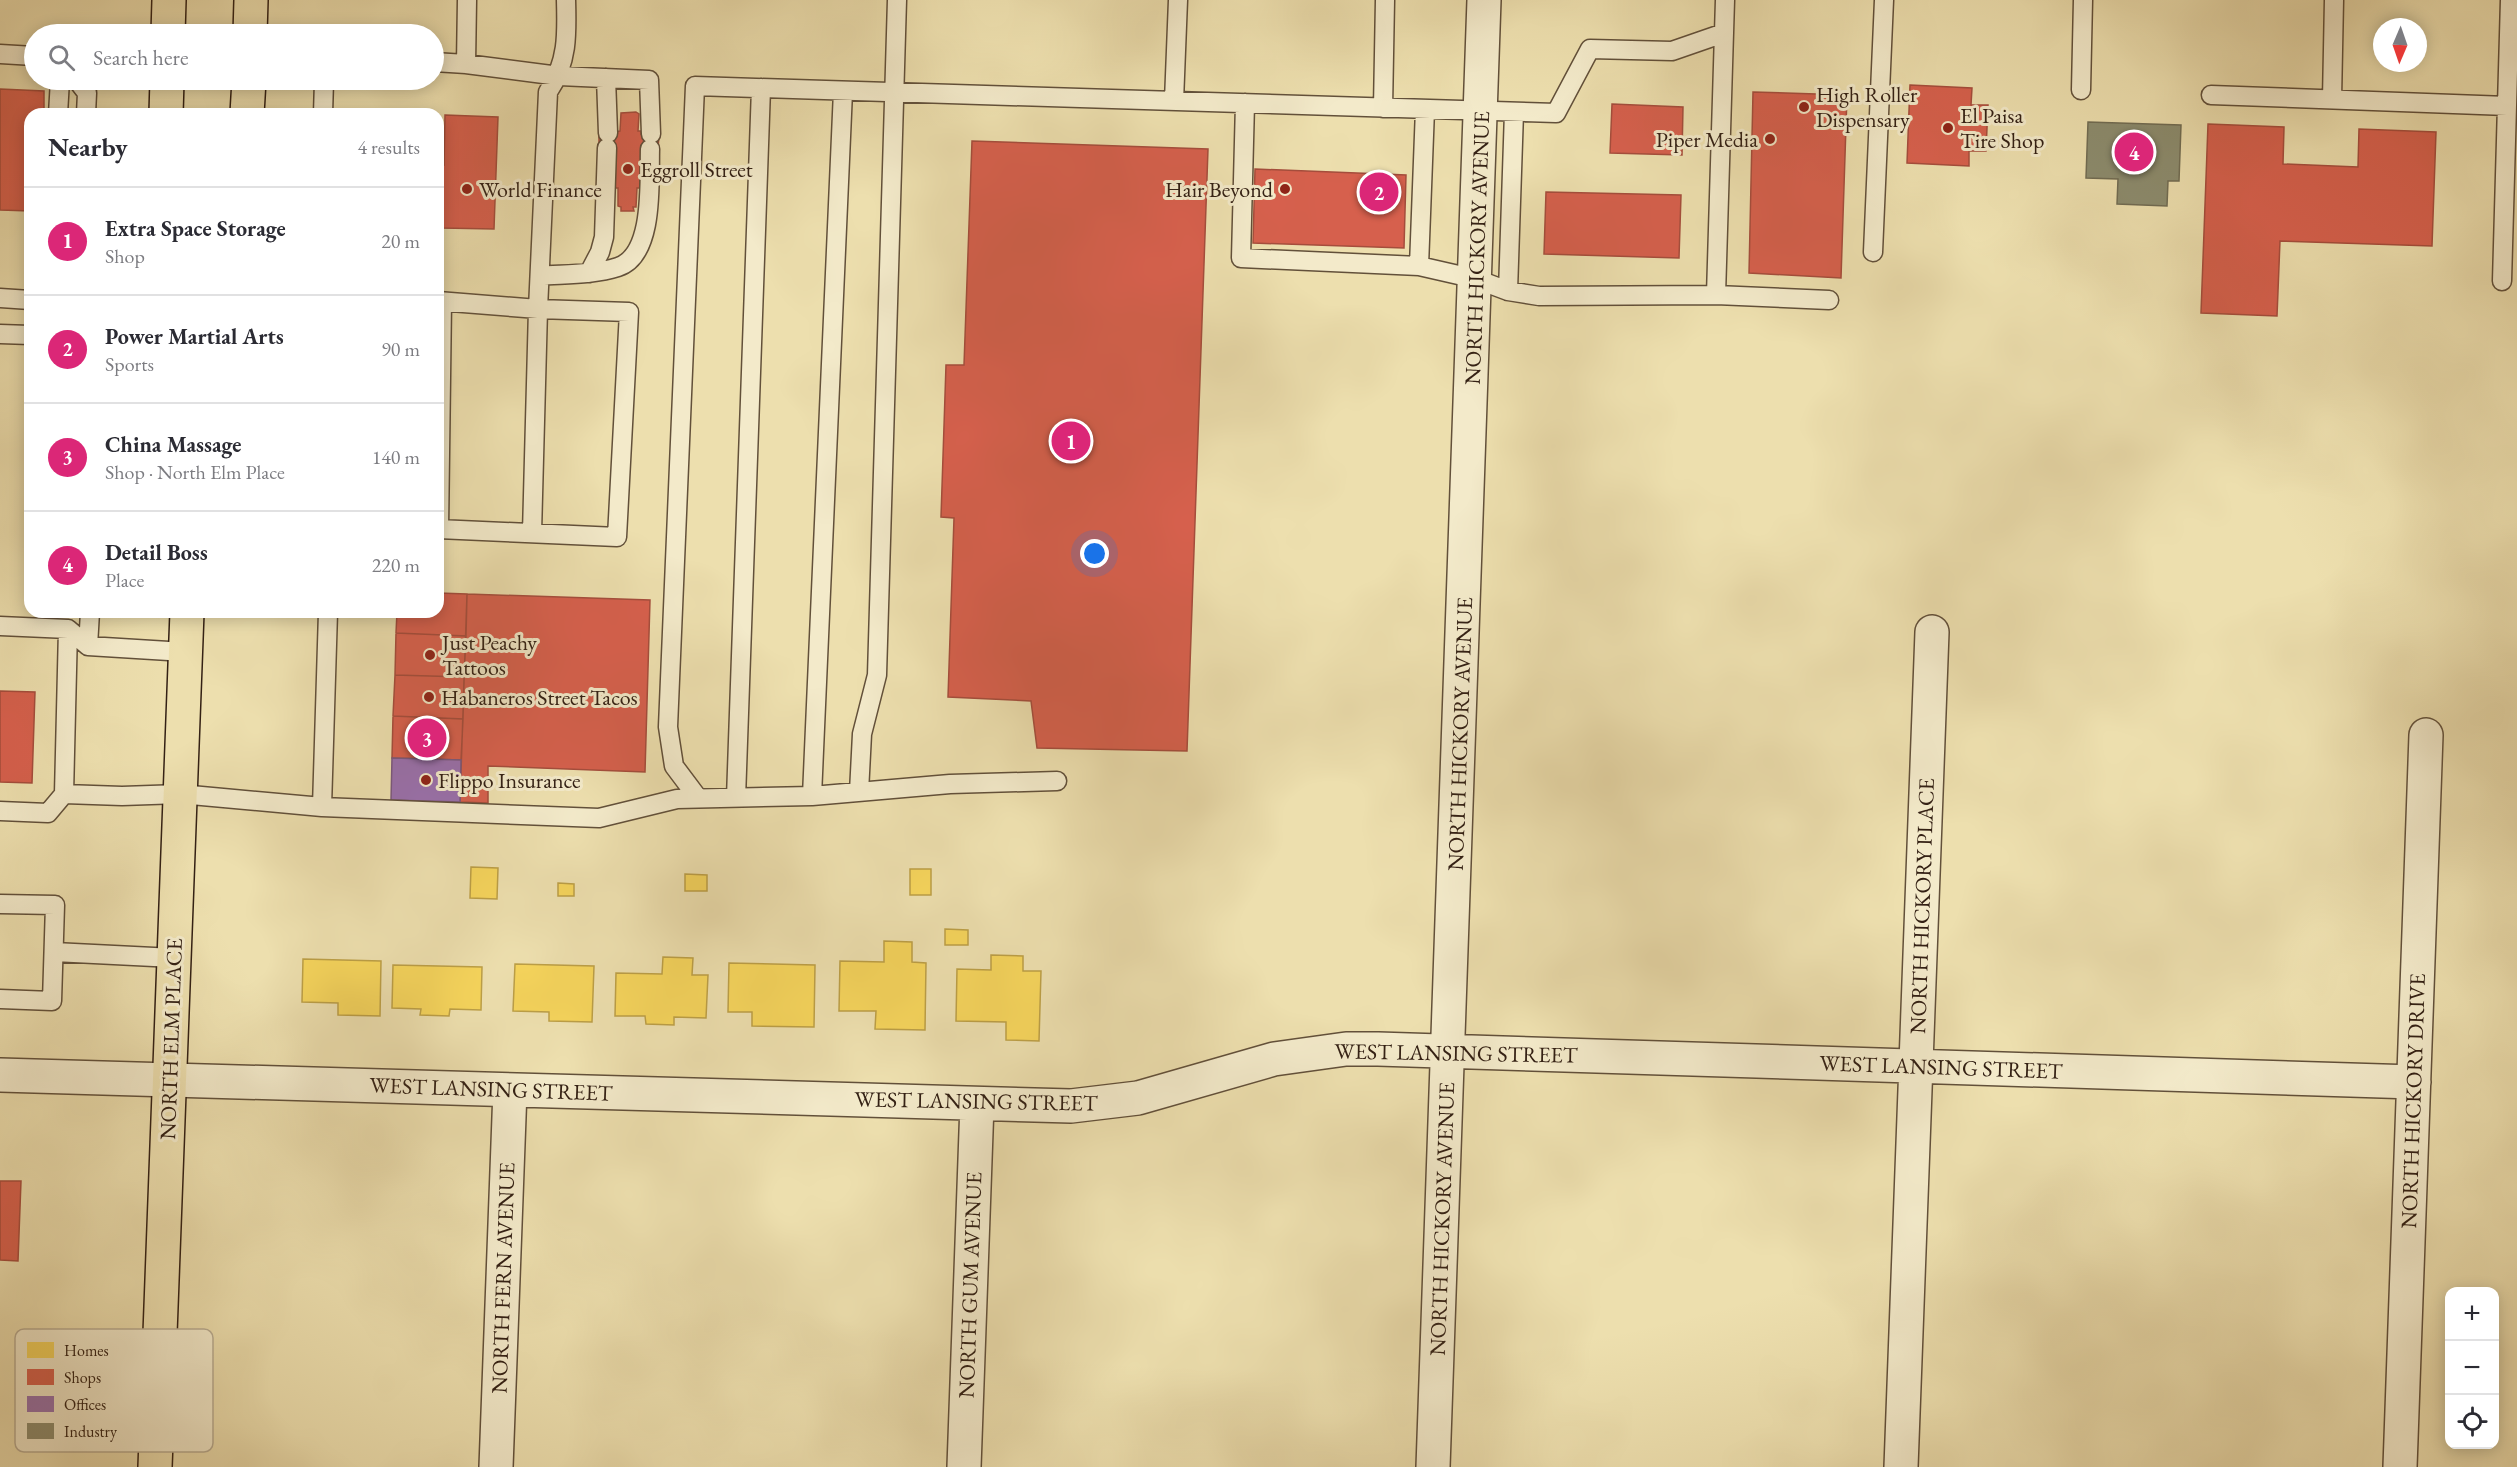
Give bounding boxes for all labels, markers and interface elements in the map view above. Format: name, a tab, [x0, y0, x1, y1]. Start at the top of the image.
north arrow	[2373, 18, 2427, 72]
search box	[24, 24, 444, 90]
icon: search	[45, 41, 78, 74]
text: Search here	[93, 43, 188, 72]
place label: High Roller Dispensary	[1816, 80, 1918, 134]
marker: High Roller Dispensary	[1797, 100, 1811, 114]
place label: El Paisa Tire Shop	[1960, 101, 2044, 155]
street label: NORTH HICKORY AVENUE	[1458, 111, 1496, 385]
marker: El Paisa Tire Shop	[1941, 121, 1955, 135]
place label: Piper Media	[1656, 125, 1758, 154]
text: Nearby	[48, 130, 128, 164]
pin: 4	[2114, 130, 2154, 174]
marker: Piper Media	[1763, 132, 1777, 146]
text: 4 results	[357, 134, 420, 160]
place label: Eggroll Street	[640, 155, 753, 184]
marker: Eggroll Street	[621, 162, 635, 176]
pin: 2	[1360, 170, 1398, 214]
place label: World Finance	[479, 175, 602, 204]
place label: Hair Beyond	[1165, 175, 1274, 204]
marker: World Finance	[460, 182, 474, 196]
marker: Hair Beyond	[1278, 182, 1292, 196]
text: Extra Space Storage	[105, 214, 286, 243]
text: 1	[62, 228, 73, 254]
text: 20 m	[381, 228, 420, 254]
text: Shop	[105, 243, 145, 269]
text: Power Martial Arts	[105, 322, 284, 351]
text: 2	[62, 336, 73, 362]
text: 90 m	[381, 336, 420, 362]
text: Sports	[105, 351, 154, 377]
pin: 1	[1052, 418, 1090, 464]
text: China Massage	[105, 430, 242, 459]
text: 3	[62, 444, 73, 470]
text: 140 m	[372, 444, 420, 470]
text: Shop · North Elm Place	[105, 459, 285, 485]
text: Detail Boss	[105, 538, 208, 567]
your location	[1080, 539, 1109, 568]
text: 4	[62, 552, 73, 578]
text: 220 m	[372, 552, 420, 578]
text: Place	[105, 567, 144, 593]
street label: NORTH HICKORY AVENUE	[1441, 597, 1479, 871]
place label: Just Peachy Tattoos	[440, 628, 537, 682]
marker: Just Peachy Tattoos	[423, 648, 437, 662]
place label: Habaneros Street Tacos	[441, 683, 638, 712]
marker: Habaneros Street Tacos	[422, 690, 436, 704]
pin: 3	[408, 716, 446, 760]
place label: Flippo Insurance	[438, 766, 581, 795]
marker: Flippo Insurance	[419, 773, 433, 787]
street label: NORTH HICKORY PLACE	[1903, 778, 1941, 1034]
street label: NORTH ELM PLACE	[153, 938, 189, 1140]
street label: NORTH HICKORY DRIVE	[2394, 973, 2432, 1229]
street label: WEST LANSING STREET	[1334, 1036, 1578, 1070]
street label: WEST LANSING STREET	[1819, 1048, 2063, 1086]
street label: WEST LANSING STREET	[369, 1070, 613, 1108]
street label: NORTH HICKORY AVENUE	[1423, 1082, 1461, 1356]
street label: WEST LANSING STREET	[854, 1084, 1098, 1118]
street label: NORTH FERN AVENUE	[484, 1162, 522, 1394]
street label: NORTH GUM AVENUE	[952, 1171, 988, 1399]
map controls	[2445, 1287, 2499, 1449]
button: +	[2445, 1287, 2499, 1341]
legend	[15, 1329, 213, 1452]
text: Homes	[64, 1340, 109, 1361]
button: −	[2445, 1341, 2499, 1395]
text: Shops	[64, 1367, 101, 1388]
text: Offices	[64, 1394, 106, 1415]
button: locate	[2445, 1395, 2499, 1449]
text: Industry	[64, 1421, 118, 1442]

